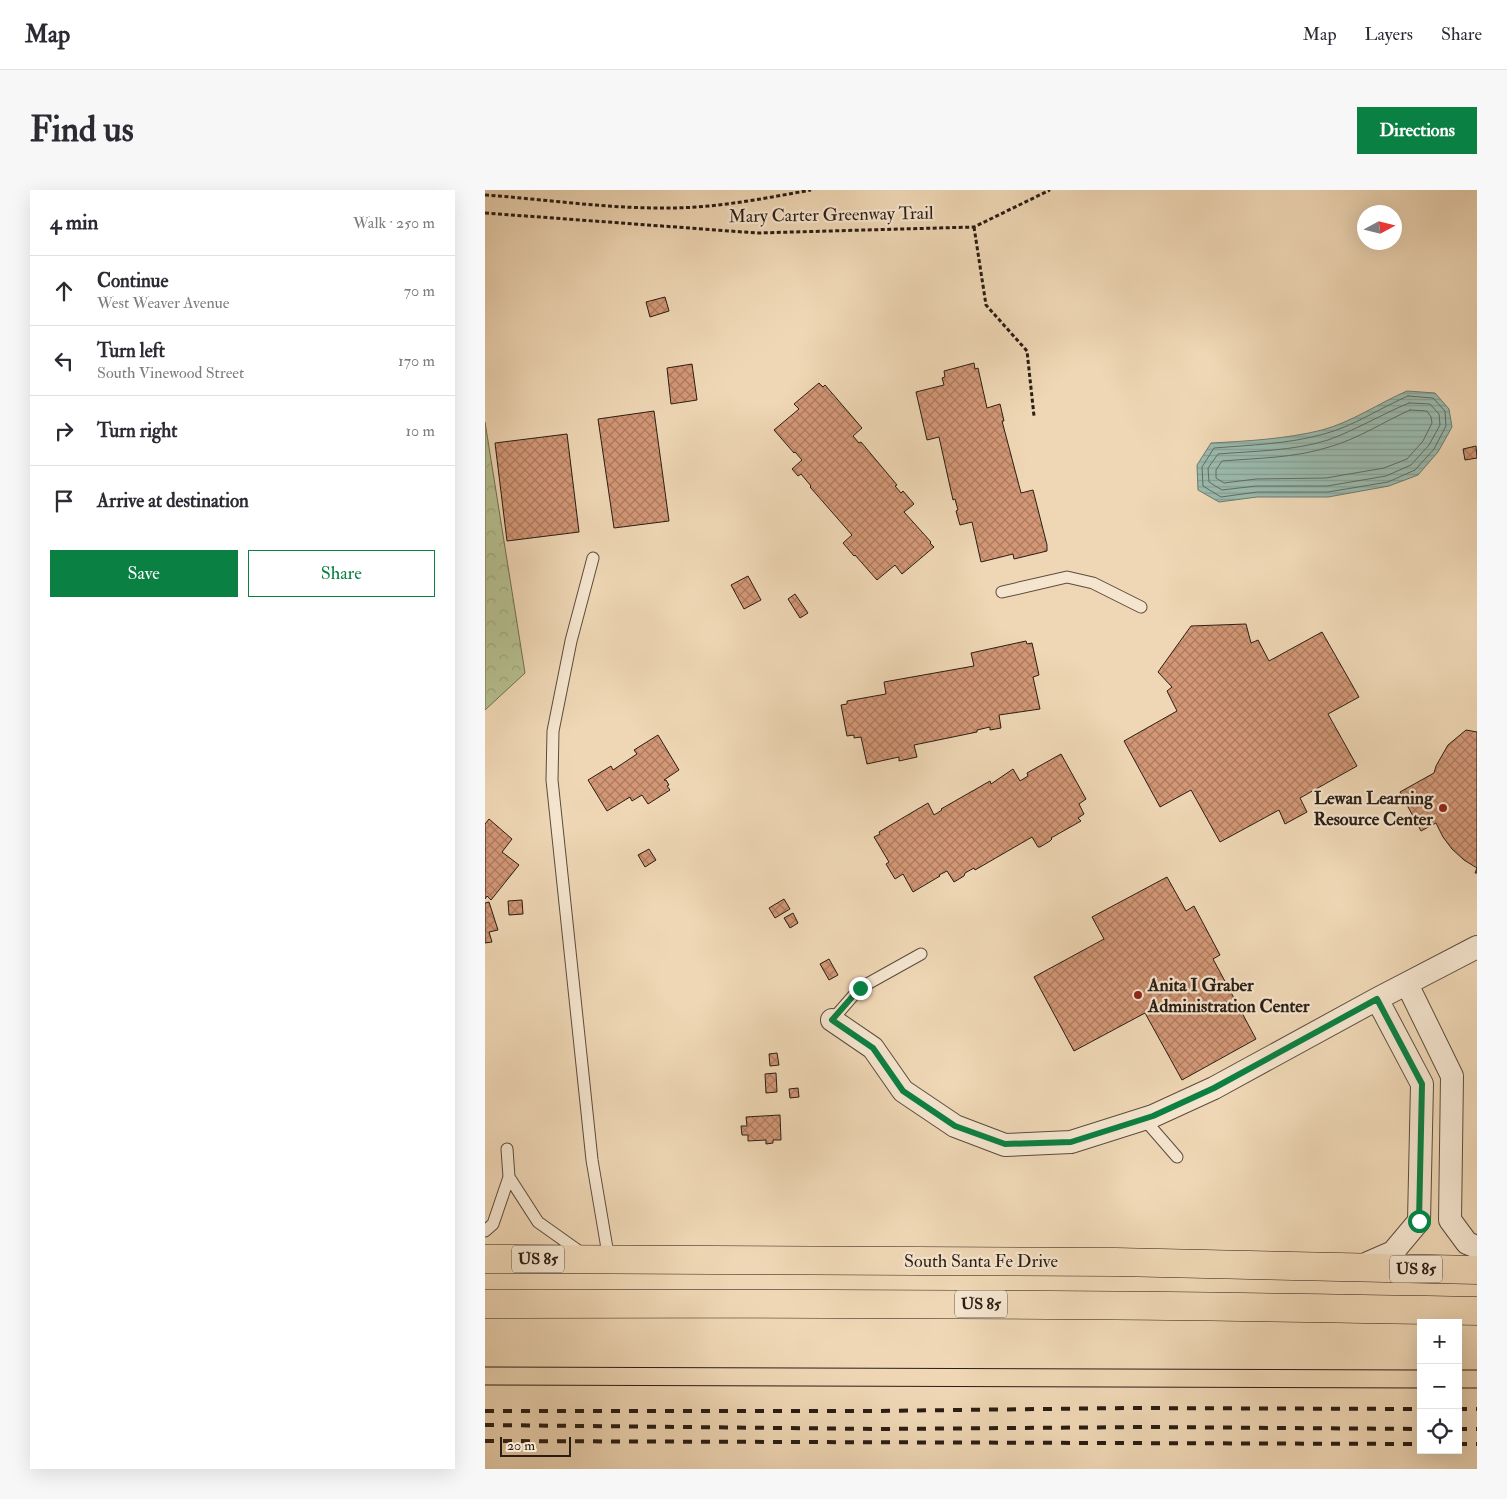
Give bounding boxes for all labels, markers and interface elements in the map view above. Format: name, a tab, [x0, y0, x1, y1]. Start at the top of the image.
text: Map	[25, 19, 70, 50]
text: Map	[1303, 23, 1337, 46]
text: Layers	[1365, 23, 1413, 46]
text: Share	[1441, 23, 1482, 46]
button: Directions	[1357, 107, 1477, 154]
text: Find us	[30, 108, 134, 152]
street label: Mary Carter Greenway Trail	[728, 202, 934, 228]
north arrow	[1357, 205, 1402, 250]
text: 4 min	[50, 209, 98, 236]
text: Walk · 250 m	[353, 213, 435, 233]
text: Continue	[97, 269, 168, 293]
icon: ahead	[50, 277, 78, 305]
text: 70 m	[404, 281, 435, 301]
text: West Weaver Avenue	[97, 293, 230, 313]
text: Turn left	[97, 339, 165, 363]
icon: left	[50, 347, 78, 375]
text: 170 m	[398, 351, 435, 371]
text: South Vinewood Street	[97, 363, 244, 383]
icon: right	[50, 417, 78, 445]
text: Turn right	[97, 419, 177, 443]
text: 10 m	[405, 421, 435, 441]
icon: arrive	[50, 487, 78, 515]
text: Arrive at destination	[97, 489, 249, 513]
button: Save	[50, 550, 238, 597]
button: Share	[248, 550, 435, 597]
place label: Lewan Learning Resource Center	[1313, 787, 1434, 831]
marker: Lewan Learning Resource Center	[1437, 802, 1449, 814]
place label: Anita I Graber Administration Center	[1147, 974, 1310, 1018]
route end	[849, 977, 872, 1000]
marker: Anita I Graber Administration Center	[1132, 989, 1144, 1001]
route start	[1408, 1210, 1431, 1233]
road number: US 85	[512, 1246, 564, 1272]
street label: South Santa Fe Drive	[904, 1250, 1058, 1273]
road number: US 85	[1390, 1256, 1442, 1282]
road number: US 85	[955, 1290, 1007, 1318]
map controls	[1417, 1319, 1462, 1454]
button: +	[1417, 1319, 1462, 1364]
button: −	[1417, 1364, 1462, 1409]
button: locate	[1417, 1409, 1462, 1454]
scale bar	[500, 1434, 571, 1457]
text: 20 m	[507, 1437, 535, 1454]

